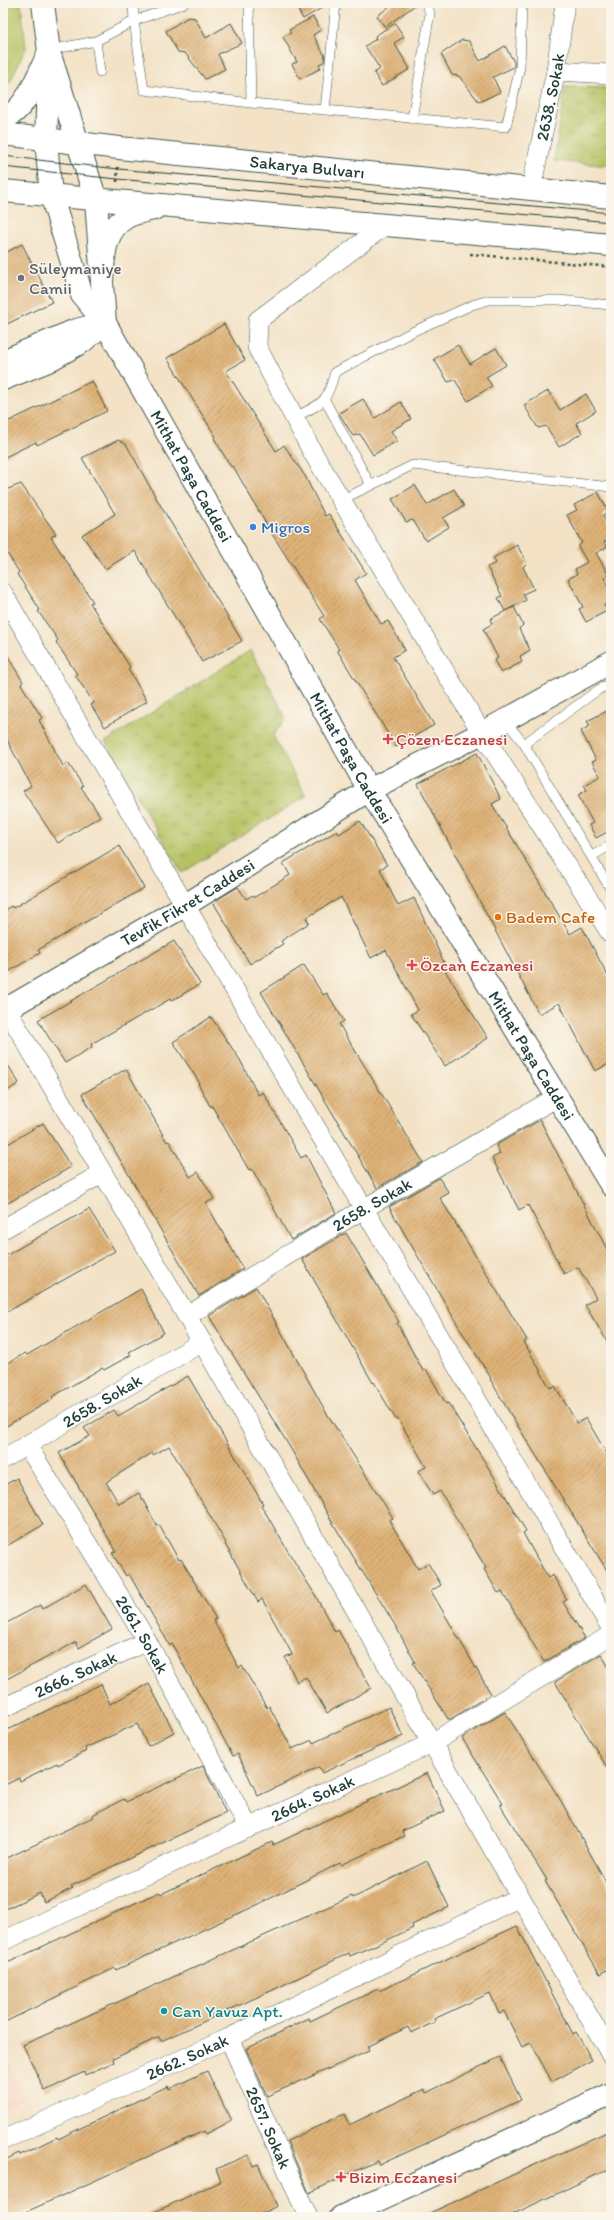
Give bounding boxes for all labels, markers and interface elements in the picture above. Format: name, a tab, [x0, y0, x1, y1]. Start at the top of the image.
street label: 2638. Sokak	[532, 52, 568, 142]
street label: Sakarya Bulvarı	[249, 151, 366, 182]
place label: Süleymaniye Camii	[29, 258, 122, 298]
marker: Süleymaniye Camii	[16, 273, 26, 283]
street label: Mithat Paşa Caddesi	[146, 407, 237, 545]
place label: Migros	[261, 517, 310, 537]
marker: Migros	[248, 522, 258, 532]
street label: Mithat Paşa Caddesi	[306, 689, 397, 827]
place label: Çözen Eczanesi	[396, 729, 507, 749]
marker: Çözen Eczanesi	[383, 734, 393, 744]
street label: Tevfik Fikret Caddesi	[117, 854, 258, 951]
place label: Badem Cafe	[506, 907, 595, 927]
marker: Badem Cafe	[493, 912, 503, 922]
place label: Özcan Eczanesi	[420, 955, 533, 975]
marker: Özcan Eczanesi	[407, 960, 417, 970]
street label: Mithat Paşa Caddesi	[484, 987, 579, 1124]
street label: 2658. Sokak	[329, 1173, 415, 1235]
street label: 2658. Sokak	[59, 1370, 146, 1432]
street label: 2661. Sokak	[112, 1592, 173, 1677]
street label: 2666. Sokak	[31, 1646, 120, 1702]
street label: 2664. Sokak	[268, 1770, 358, 1826]
place label: Can Yavuz Apt.	[172, 2001, 283, 2021]
marker: Can Yavuz Apt.	[159, 2006, 169, 2016]
street label: 2662. Sokak	[143, 2030, 232, 2084]
street label: 2657. Sokak	[242, 2084, 296, 2172]
place label: Bizim Eczanesi	[349, 2167, 457, 2187]
marker: Bizim Eczanesi	[336, 2172, 346, 2182]

